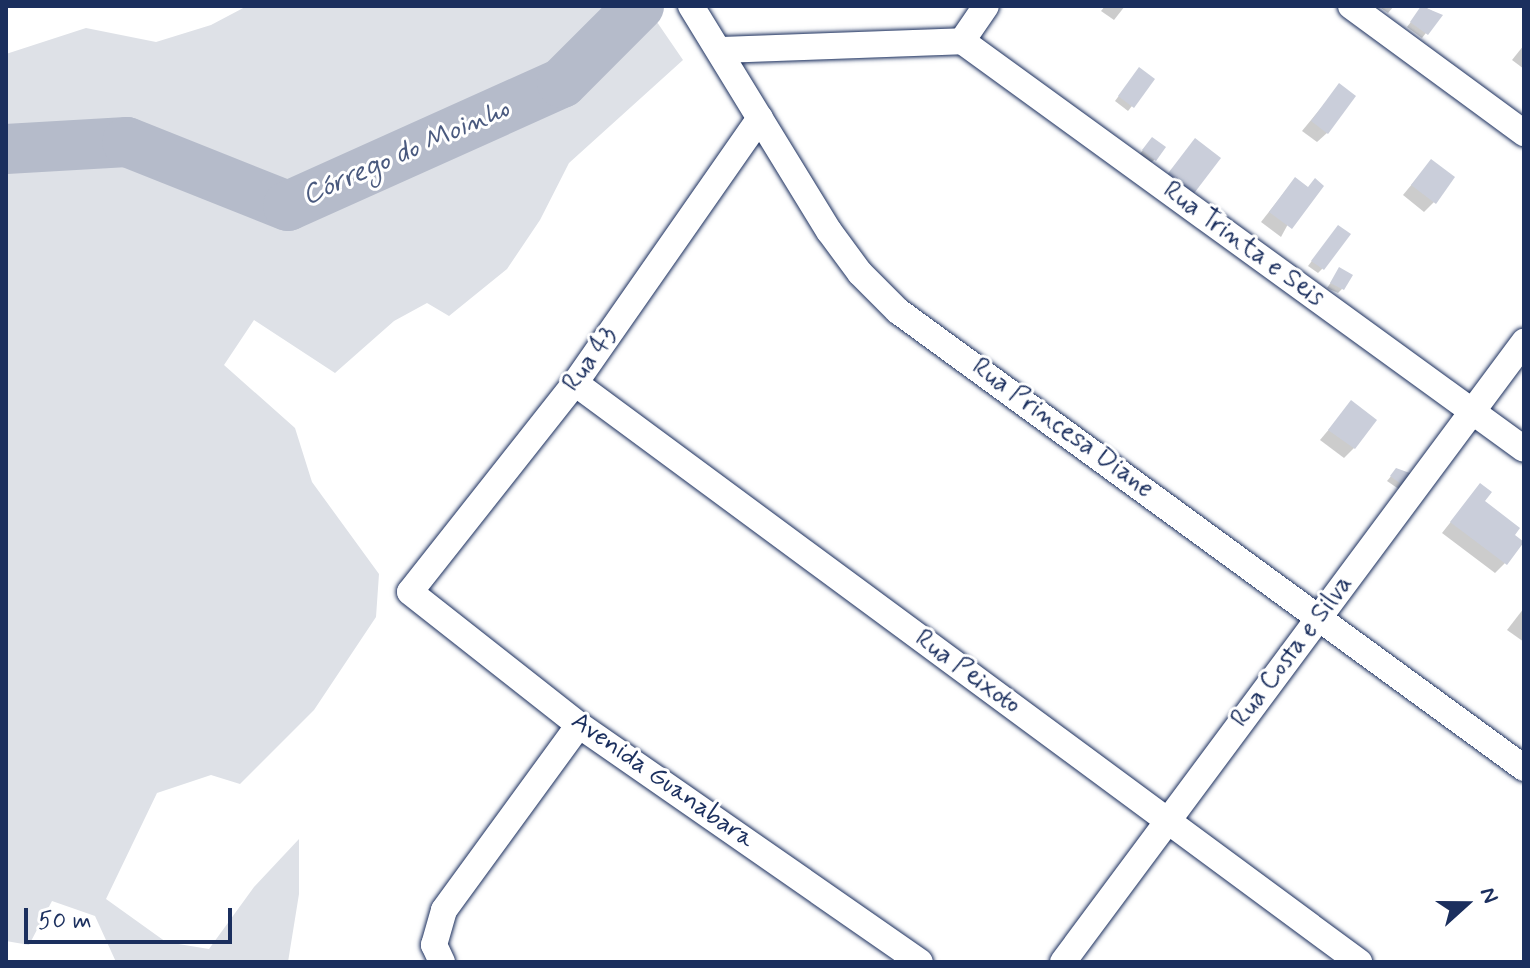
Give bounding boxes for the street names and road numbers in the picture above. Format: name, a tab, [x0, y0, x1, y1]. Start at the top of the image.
street label: Rua Trinta e Seis	[1156, 176, 1330, 314]
street label: Rua 43	[557, 321, 625, 399]
street label: Rua Princesa Diane	[965, 352, 1159, 506]
street label: Rua Costa e Silva	[1225, 569, 1361, 735]
street label: Rua Peixoto	[908, 624, 1026, 722]
street label: Avenida Guanabara	[565, 706, 759, 856]

